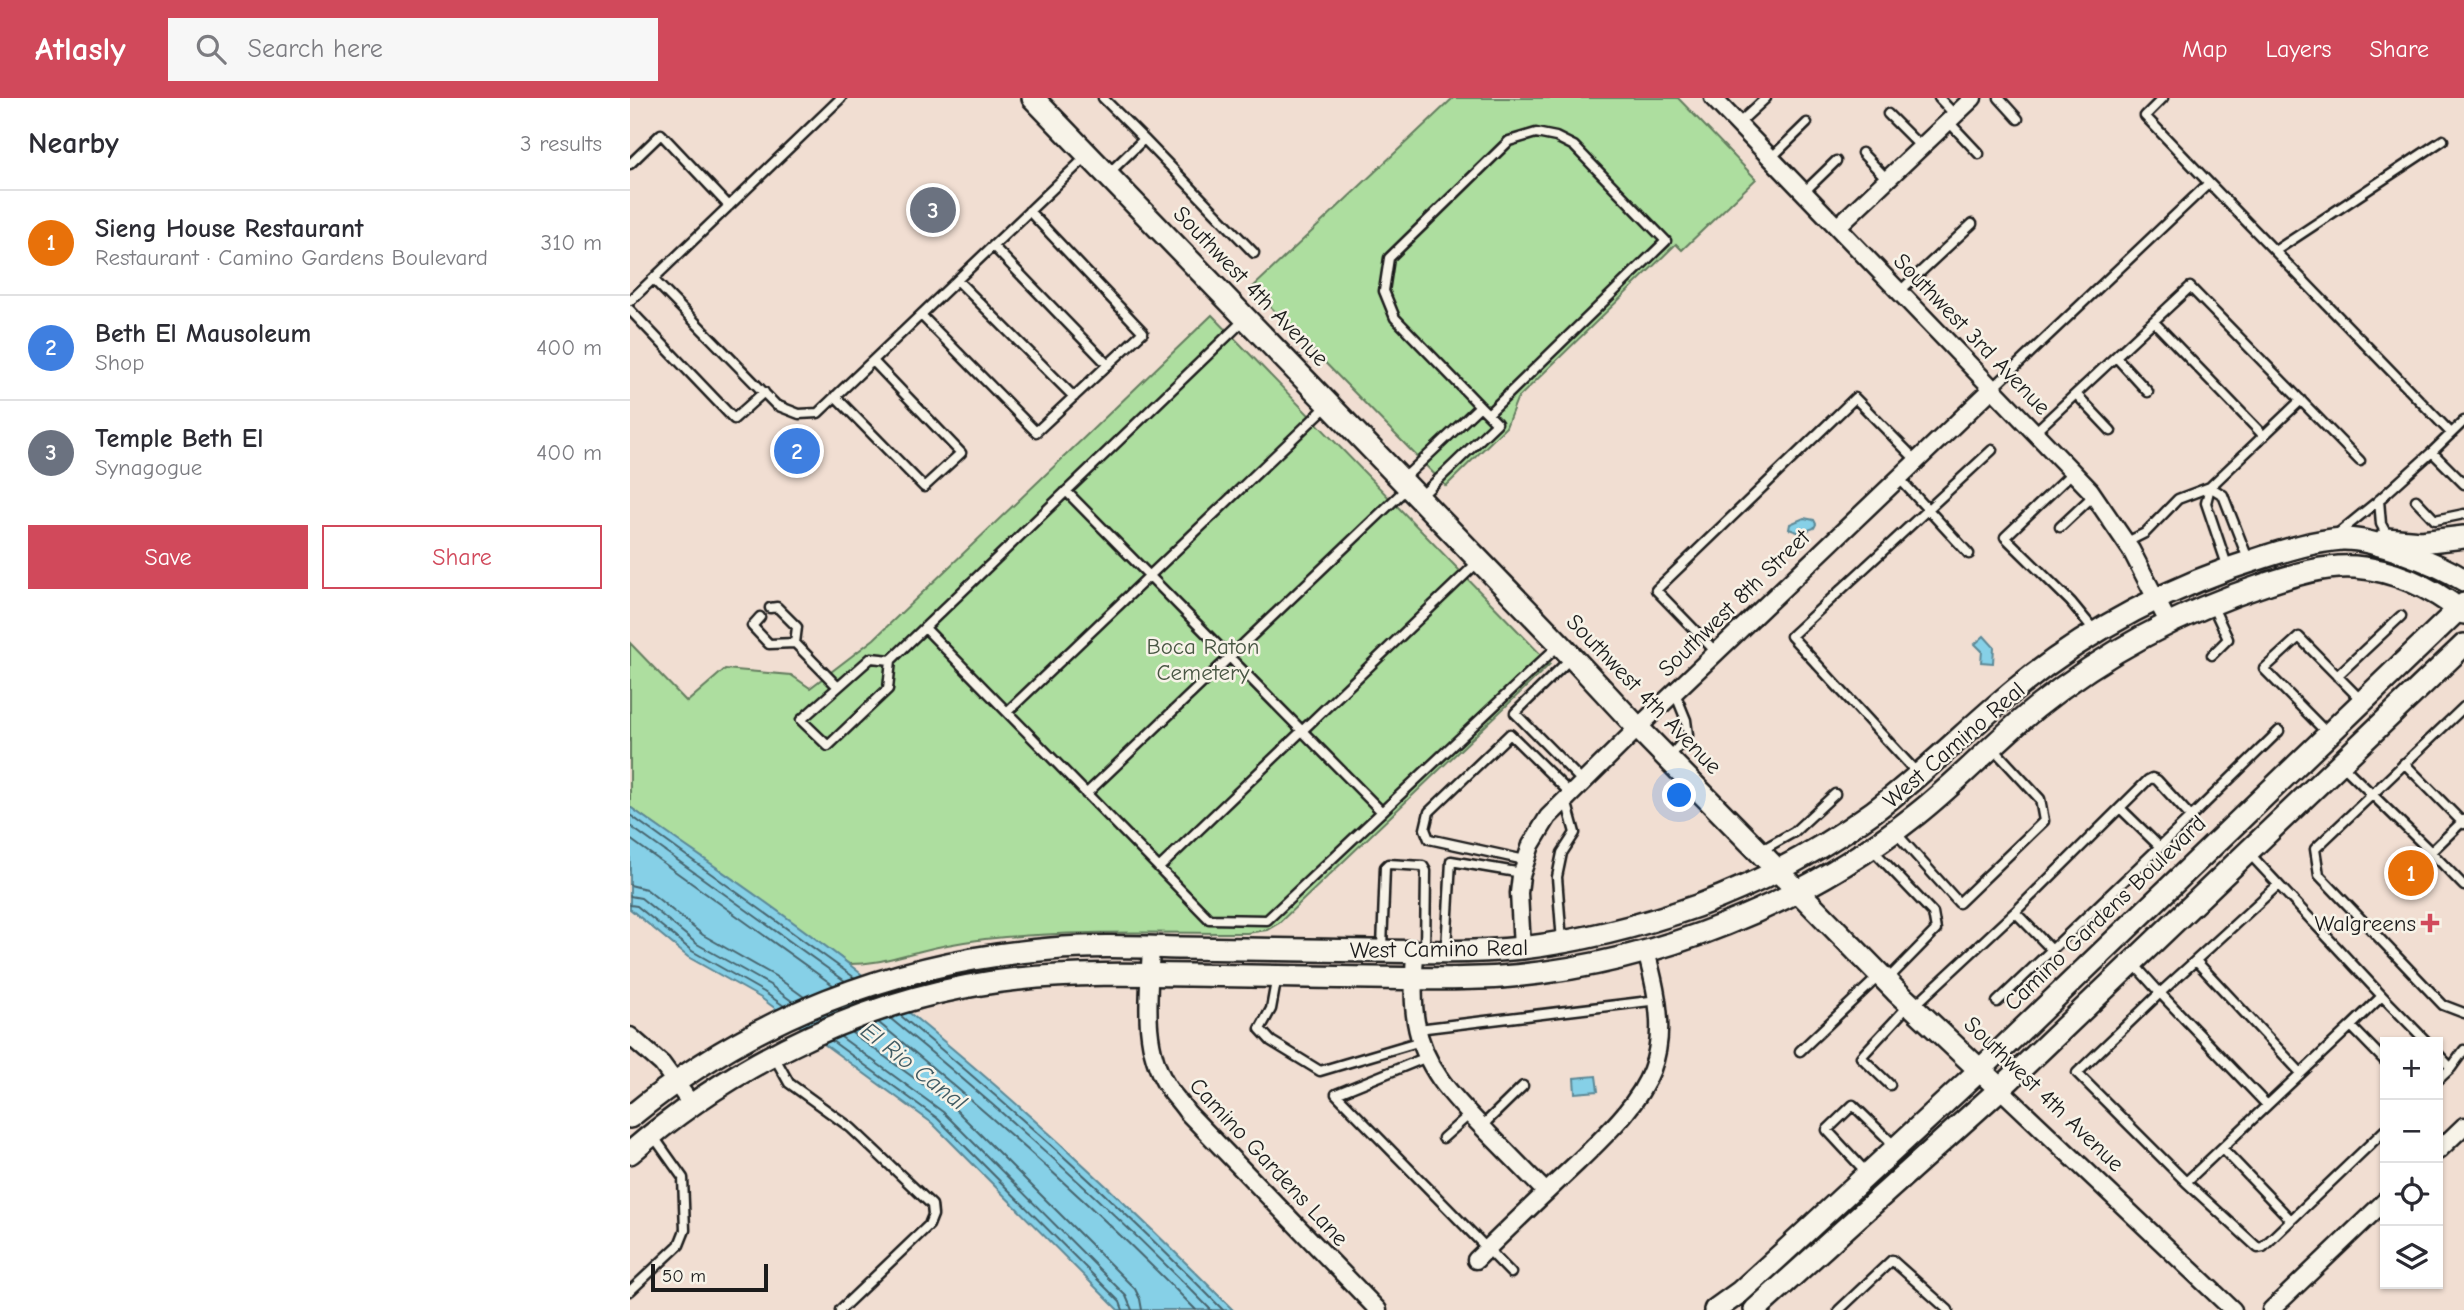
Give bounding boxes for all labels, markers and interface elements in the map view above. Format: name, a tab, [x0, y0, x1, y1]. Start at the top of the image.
search box	[168, 18, 658, 81]
text: Atlasly	[35, 30, 126, 68]
icon: search	[192, 30, 230, 68]
text: Search here	[248, 34, 383, 64]
text: Map	[2182, 35, 2228, 63]
text: Layers	[2266, 35, 2331, 63]
text: Share	[2369, 35, 2429, 63]
text: Nearby	[28, 126, 119, 161]
text: 3 results	[520, 130, 602, 157]
pin: 3	[910, 184, 956, 236]
street label: Southwest 4th Avenue	[1168, 200, 1334, 372]
text: Sieng House Restaurant	[95, 214, 364, 244]
text: 1	[46, 229, 56, 256]
text: 310 m	[541, 229, 602, 256]
text: Restaurant · Camino Gardens Boulevard	[95, 244, 488, 271]
street label: Southwest 3rd Avenue	[1888, 248, 2056, 420]
text: Beth El Mausoleum	[95, 319, 311, 349]
text: 2	[45, 334, 57, 361]
text: 400 m	[536, 334, 602, 361]
text: Shop	[95, 349, 144, 376]
text: Temple Beth El	[95, 424, 263, 454]
pin: 2	[774, 425, 820, 477]
text: 3	[45, 439, 57, 466]
text: 400 m	[536, 439, 602, 466]
text: Synagogue	[95, 454, 202, 481]
street label: Southwest 8th Street	[1653, 523, 1816, 682]
button: Save	[28, 525, 308, 589]
button: Share	[322, 525, 602, 589]
street label: Southwest 4th Avenue	[1561, 608, 1727, 780]
park label: Boca Raton Cemetery	[1146, 633, 1260, 686]
street label: West Camino Real	[1878, 676, 2030, 814]
your location	[1662, 778, 1696, 812]
street label: Camino Gardens Boulevard	[1999, 810, 2211, 1016]
pin: 1	[2388, 847, 2434, 899]
place label: Walgreens	[2315, 910, 2416, 937]
marker: Walgreens	[2422, 915, 2438, 931]
street label: West Camino Real	[1350, 934, 1528, 964]
street label: Southwest 4th Avenue	[1958, 1011, 2130, 1177]
water label: El Rio Canal	[856, 1016, 973, 1116]
map controls	[2380, 1037, 2443, 1289]
button: +	[2380, 1037, 2443, 1100]
street label: Camino Gardens Lane	[1184, 1072, 1354, 1252]
button: −	[2380, 1100, 2443, 1163]
button: locate	[2380, 1163, 2443, 1226]
button: layers	[2380, 1226, 2443, 1289]
scale bar	[651, 1261, 768, 1293]
text: 50 m	[662, 1265, 706, 1287]

